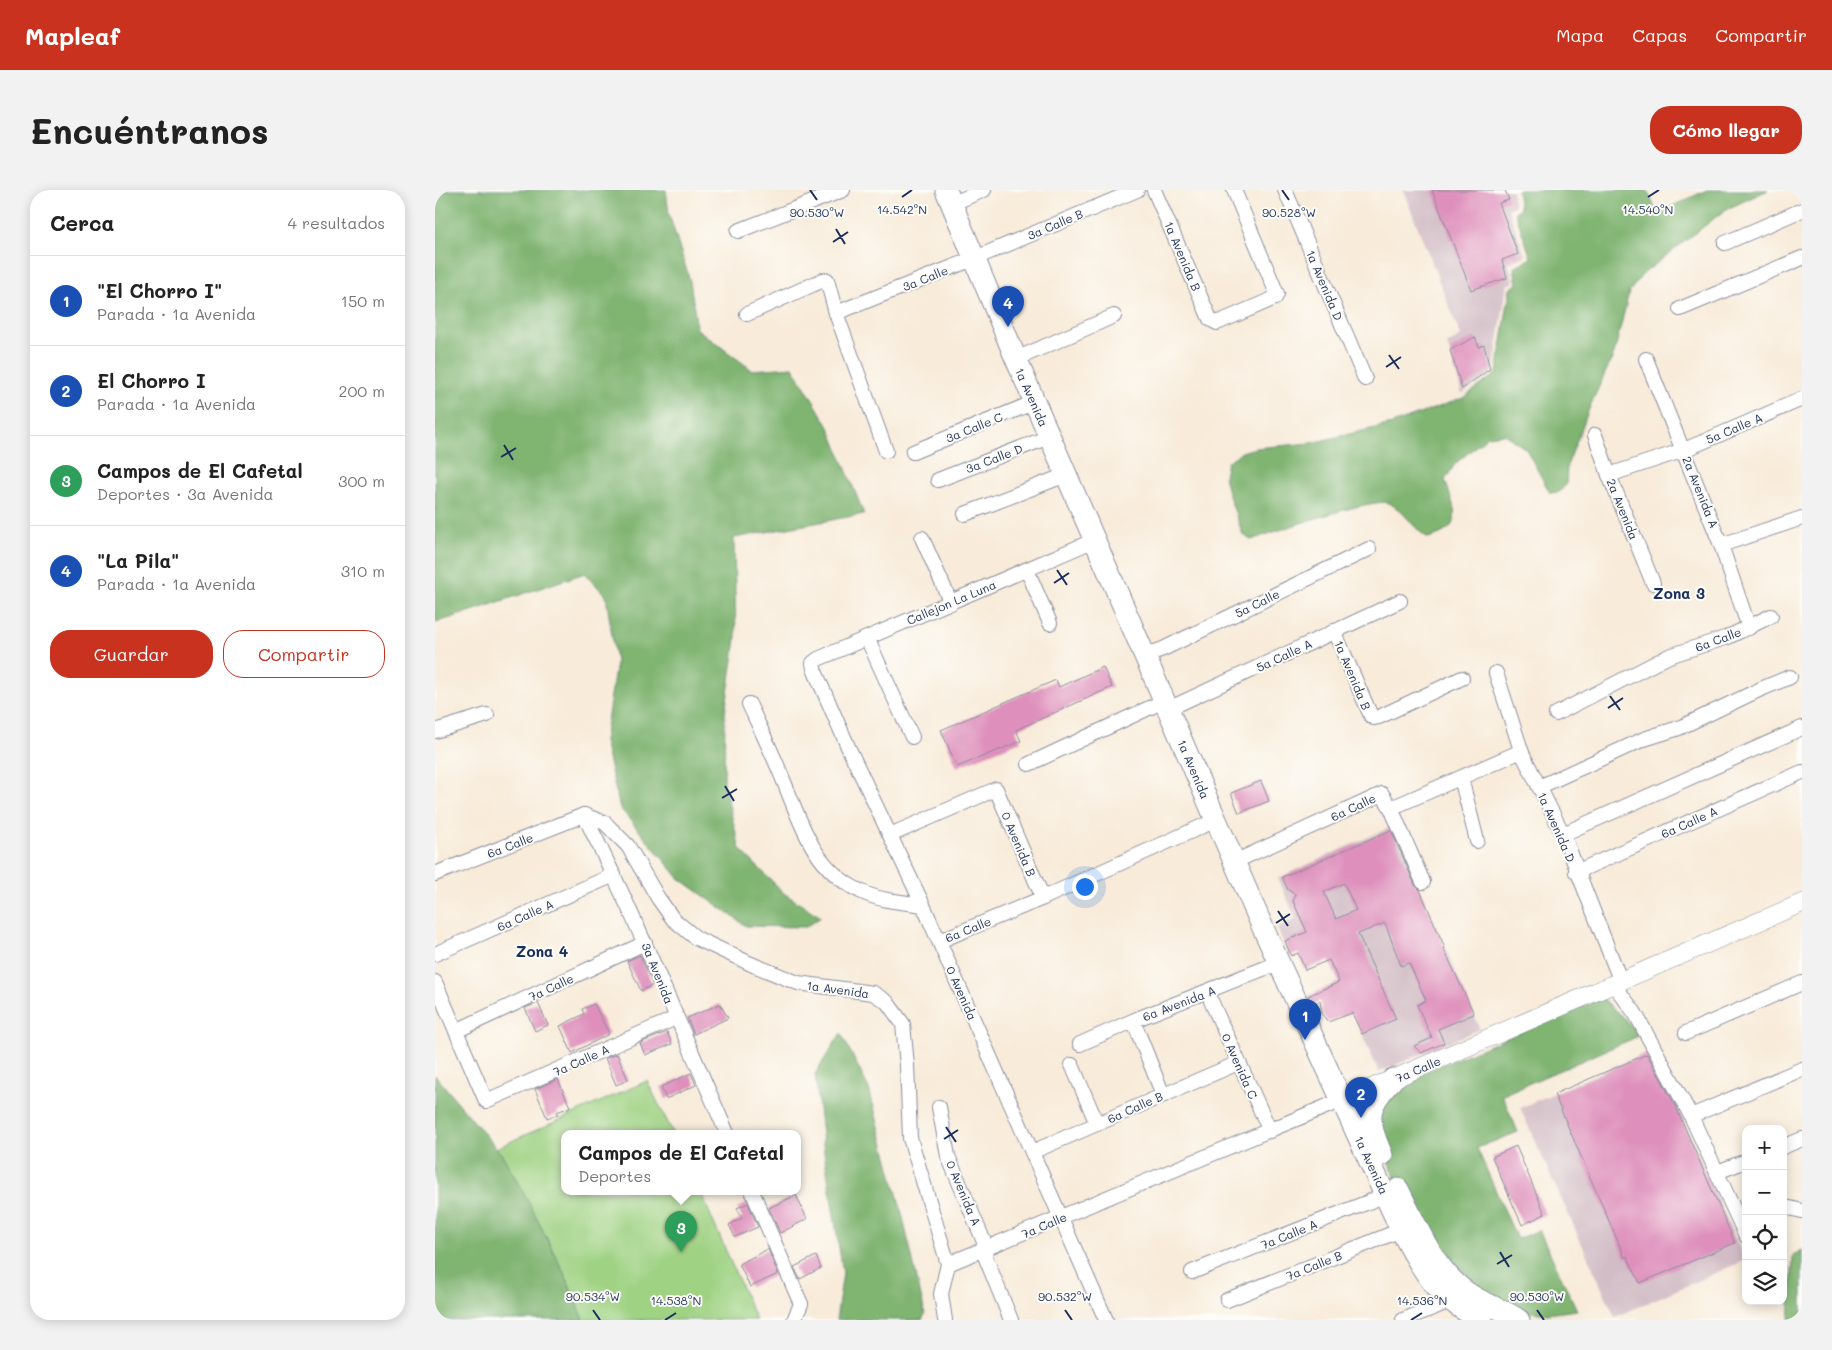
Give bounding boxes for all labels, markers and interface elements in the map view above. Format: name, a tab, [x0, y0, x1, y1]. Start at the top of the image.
text: Mapleaf	[25, 20, 120, 51]
text: Mapa	[1556, 23, 1604, 47]
text: Capas	[1632, 23, 1687, 47]
text: Compartir	[1715, 23, 1807, 47]
button: Cómo llegar	[1650, 106, 1802, 154]
text: Encuéntranos	[30, 107, 269, 153]
text: 14.542°N	[877, 201, 927, 217]
text: 14.540°N	[1623, 201, 1673, 217]
text: 90.530°W	[790, 204, 844, 220]
text: 90.528°W	[1262, 204, 1316, 220]
street label: 3a Calle B	[1025, 205, 1085, 243]
text: Cerca	[50, 209, 115, 236]
text: 4 resultados	[288, 212, 385, 233]
street label: 1a Avenida B	[1161, 219, 1205, 293]
street label: 1a Avenida D	[1303, 247, 1347, 323]
street label: 3a Calle	[900, 262, 950, 294]
text: "El Chorro I"	[97, 278, 222, 303]
pin: 4	[992, 286, 1024, 327]
text: 1	[62, 290, 70, 311]
text: 150 m	[341, 290, 385, 311]
text: Parada · 1a Avenida	[97, 303, 256, 324]
street label: 1a Avenida	[1012, 365, 1052, 429]
text: El Chorro I	[97, 368, 206, 393]
text: 2	[62, 380, 70, 401]
text: 200 m	[338, 380, 385, 401]
text: Parada · 1a Avenida	[97, 393, 256, 414]
street label: 3a Calle C	[943, 408, 1005, 446]
street label: 5a Calle A	[1703, 409, 1765, 447]
street label: 3a Calle D	[963, 440, 1025, 476]
street label: 2a Avenida A	[1679, 454, 1723, 530]
text: Campos de El Cafetal	[97, 458, 303, 483]
text: 3	[61, 470, 71, 491]
text: 300 m	[338, 470, 385, 491]
street label: 2a Avenida	[1604, 476, 1642, 542]
text: Deportes · 3a Avenida	[97, 483, 273, 504]
text: "La Pila"	[97, 548, 179, 573]
text: 4	[61, 560, 71, 581]
text: 310 m	[341, 560, 385, 581]
text: Parada · 1a Avenida	[97, 573, 256, 594]
street label: Callejon La Luna	[904, 576, 998, 628]
district label: Zona 3	[1653, 583, 1705, 603]
street label: 5a Calle	[1232, 585, 1282, 621]
street label: 6a Calle	[1693, 623, 1743, 655]
button: Guardar	[50, 630, 213, 678]
button: Compartir	[223, 630, 385, 678]
street label: 5a Calle A	[1253, 635, 1315, 675]
street label: 1a Avenida B	[1331, 638, 1375, 712]
street label: 1a Avenida	[1174, 737, 1214, 801]
street label: 1a Avenida D	[1534, 789, 1580, 865]
street label: 6a Calle	[1328, 790, 1378, 824]
street label: 6a Calle A	[1658, 802, 1720, 842]
street label: 0 Avenida B	[998, 809, 1040, 879]
street label: 6a Calle	[485, 829, 535, 861]
your location	[1072, 874, 1098, 900]
street label: 6a Calle A	[494, 895, 556, 935]
street label: 6a Calle	[943, 913, 993, 945]
street label: 3a Avenida	[638, 940, 678, 1006]
district label: Zona 4	[516, 941, 569, 961]
street label: 0 Avenida	[943, 963, 981, 1023]
street label: 7a Calle	[526, 970, 576, 1004]
street label: 1a Avenida	[806, 977, 870, 1001]
street label: 6a Avenida A	[1140, 982, 1218, 1024]
pin: 1	[1289, 999, 1321, 1040]
street label: 0 Avenida C	[1218, 1031, 1262, 1102]
street label: 7a Calle A	[551, 1041, 611, 1079]
street label: 7a Calle	[1393, 1052, 1443, 1086]
pin: 2	[1345, 1077, 1377, 1118]
street label: 6a Calle B	[1105, 1088, 1165, 1126]
map controls	[1742, 1125, 1787, 1305]
button: +	[1742, 1125, 1787, 1170]
popup	[561, 1130, 801, 1195]
street label: 1a Avenida	[1351, 1133, 1393, 1197]
text: Campos de El Cafetal	[578, 1140, 784, 1165]
street label: 0 Avenida A	[943, 1158, 985, 1228]
text: Deportes	[578, 1165, 651, 1186]
button: −	[1742, 1170, 1787, 1215]
street label: 7a Calle	[1019, 1208, 1069, 1242]
pin: 3	[665, 1211, 697, 1252]
street label: 7a Calle A	[1258, 1215, 1320, 1253]
button: locate	[1742, 1215, 1787, 1260]
street label: 7a Calle B	[1284, 1247, 1344, 1283]
button: layers	[1742, 1260, 1787, 1305]
text: 90.534°W	[566, 1288, 620, 1304]
text: 90.532°W	[1038, 1288, 1092, 1304]
text: 90.530°W	[1510, 1288, 1564, 1304]
text: 14.538°N	[651, 1292, 701, 1308]
text: 14.536°N	[1397, 1292, 1447, 1308]

